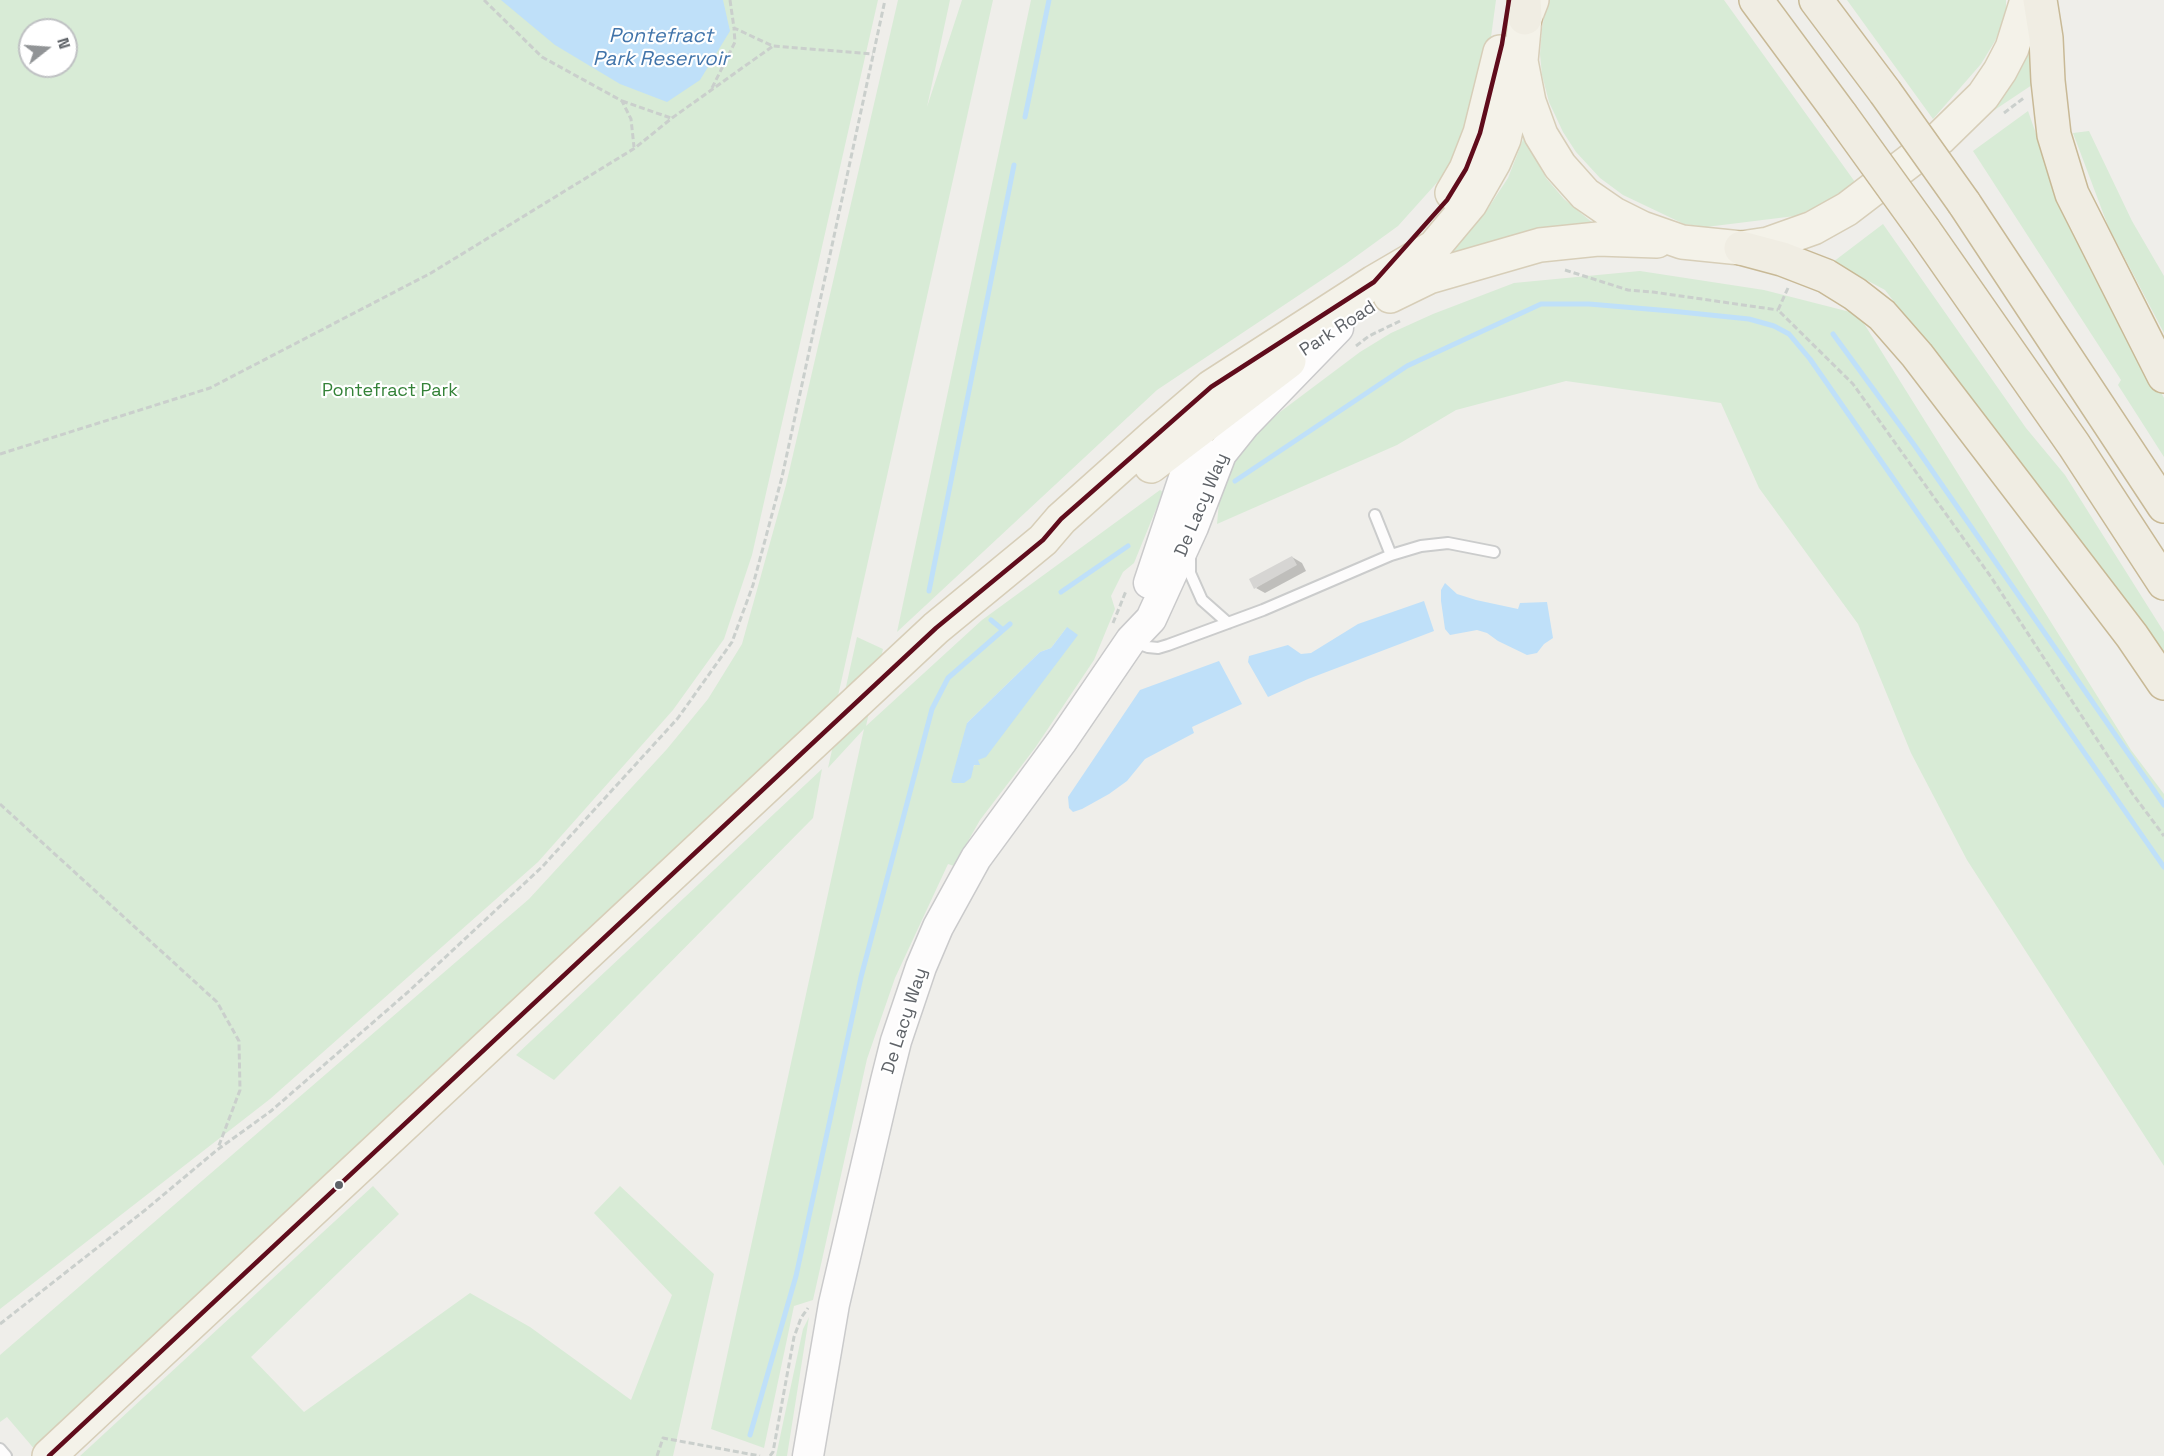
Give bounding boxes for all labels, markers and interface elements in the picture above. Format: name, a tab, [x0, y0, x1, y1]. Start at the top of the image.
north arrow	[18, 18, 78, 78]
water label: Pontefract Park Reservoir	[593, 25, 729, 72]
text: N	[52, 35, 75, 51]
street label: Park Road	[1296, 296, 1380, 362]
park label: Pontefract Park	[322, 380, 458, 402]
street label: De Lacy Way	[1171, 450, 1233, 560]
street label: De Lacy Way	[878, 965, 932, 1077]
unlabelled marker	[333, 1179, 345, 1191]

